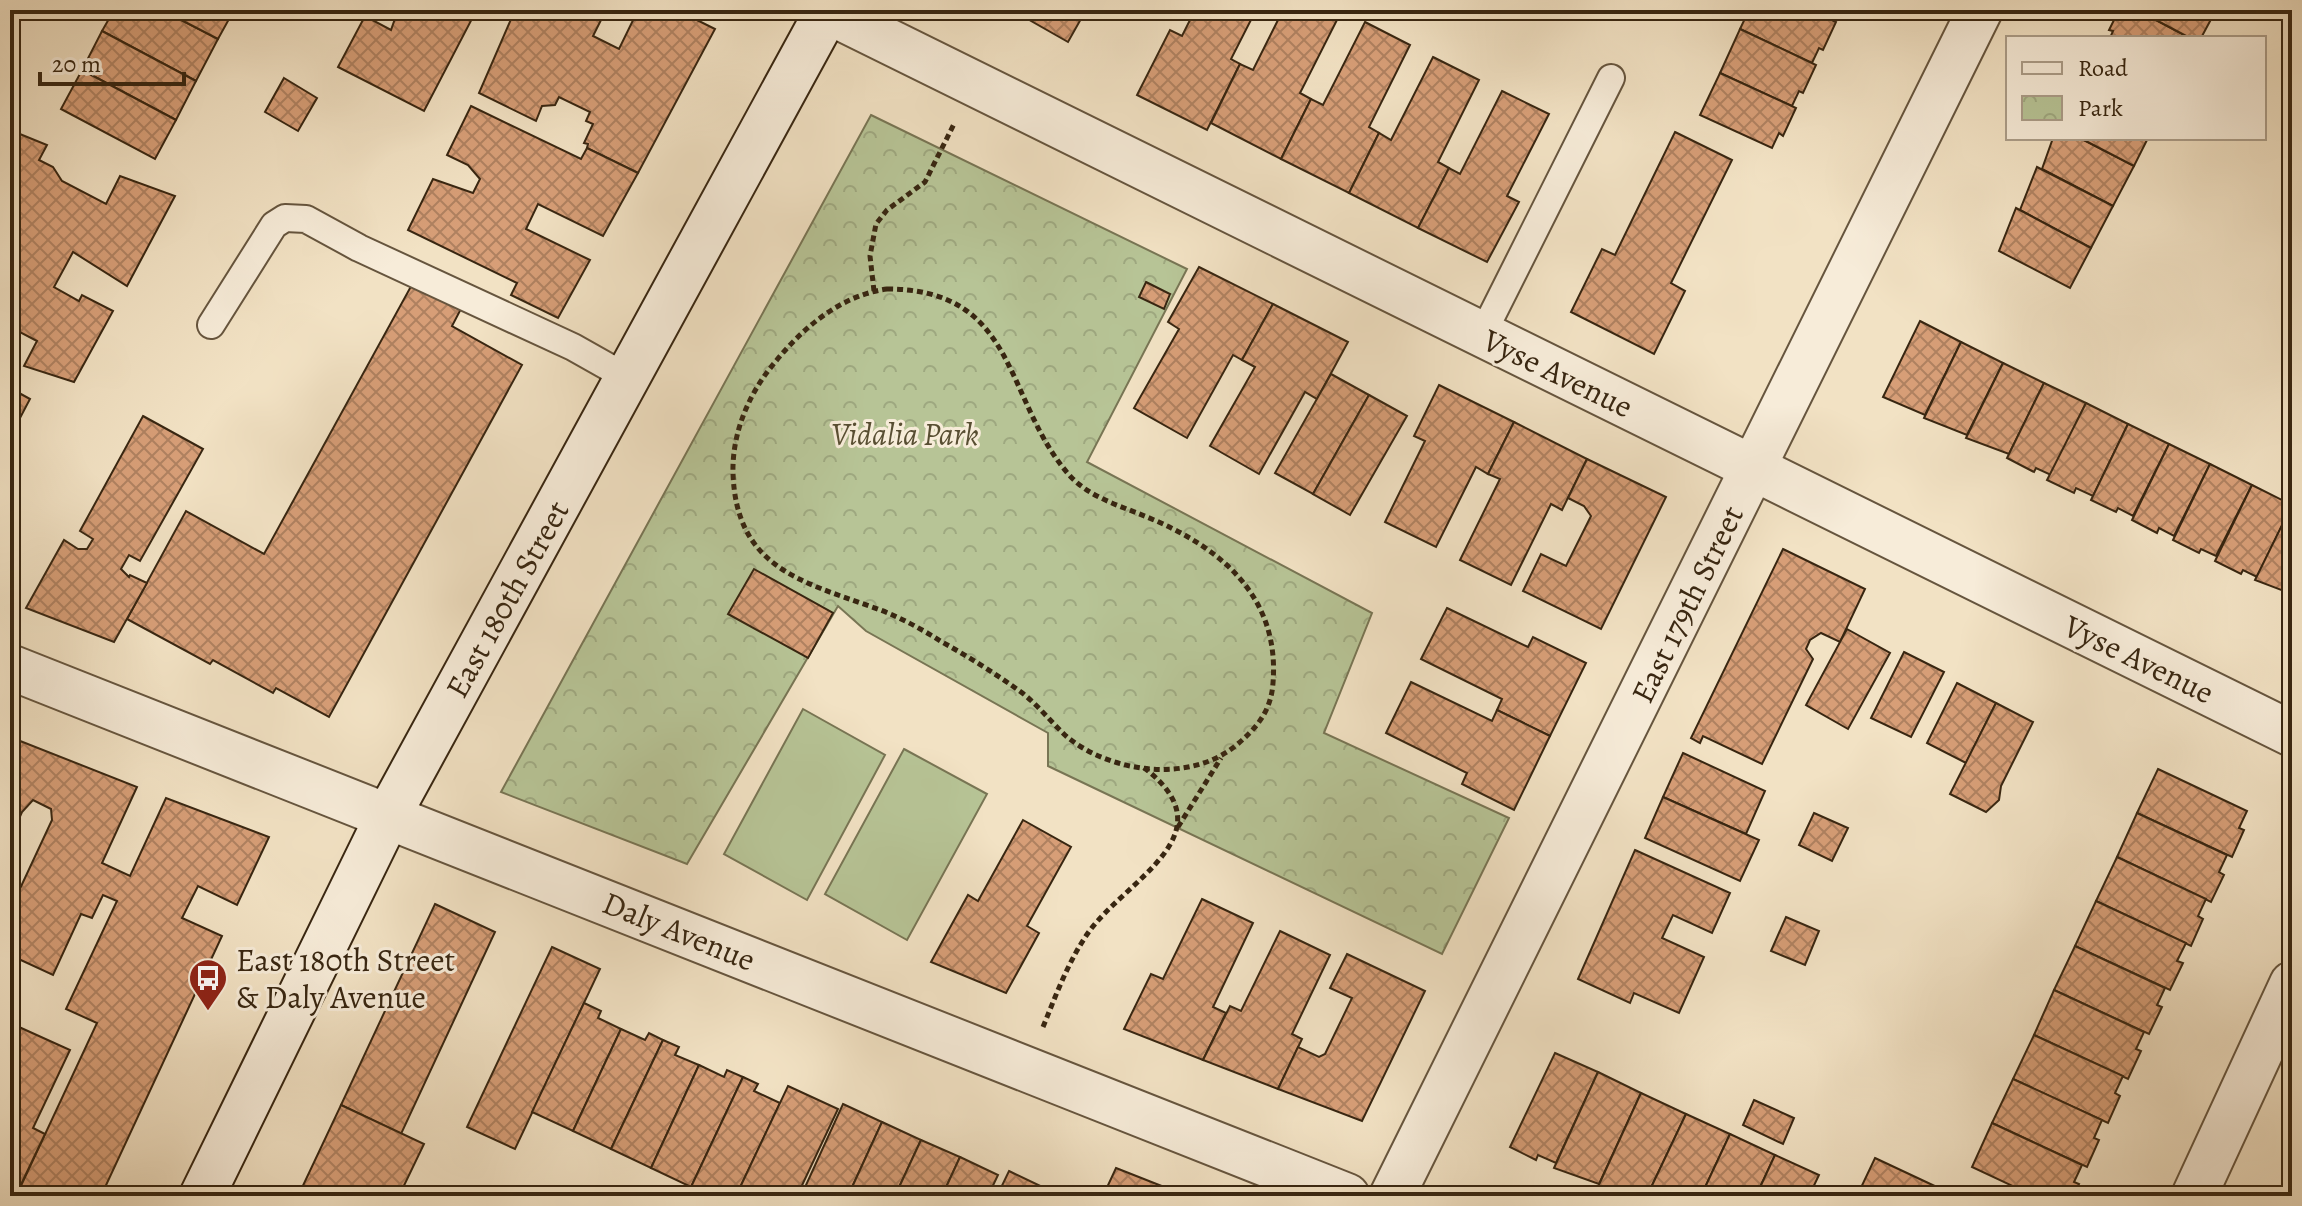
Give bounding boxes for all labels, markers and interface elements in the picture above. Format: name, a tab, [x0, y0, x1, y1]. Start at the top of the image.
scale bar	[40, 36, 184, 86]
legend	[2006, 36, 2266, 140]
text: 20 m	[52, 48, 101, 80]
text: Road	[2078, 52, 2128, 84]
text: Park	[2078, 92, 2123, 124]
street label: Vyse Avenue	[1475, 317, 1640, 428]
park label: Vidalia Park	[831, 412, 979, 456]
street label: East 180th Street	[435, 493, 579, 705]
street label: East 179th Street	[1620, 498, 1754, 710]
street label: Vyse Avenue	[2056, 603, 2221, 714]
street label: Daly Avenue	[596, 880, 762, 982]
place label: East 180th Street & Daly Avenue	[236, 938, 455, 1019]
bus stop icon: East 180th Street & Daly Avenue	[187, 957, 229, 1012]

